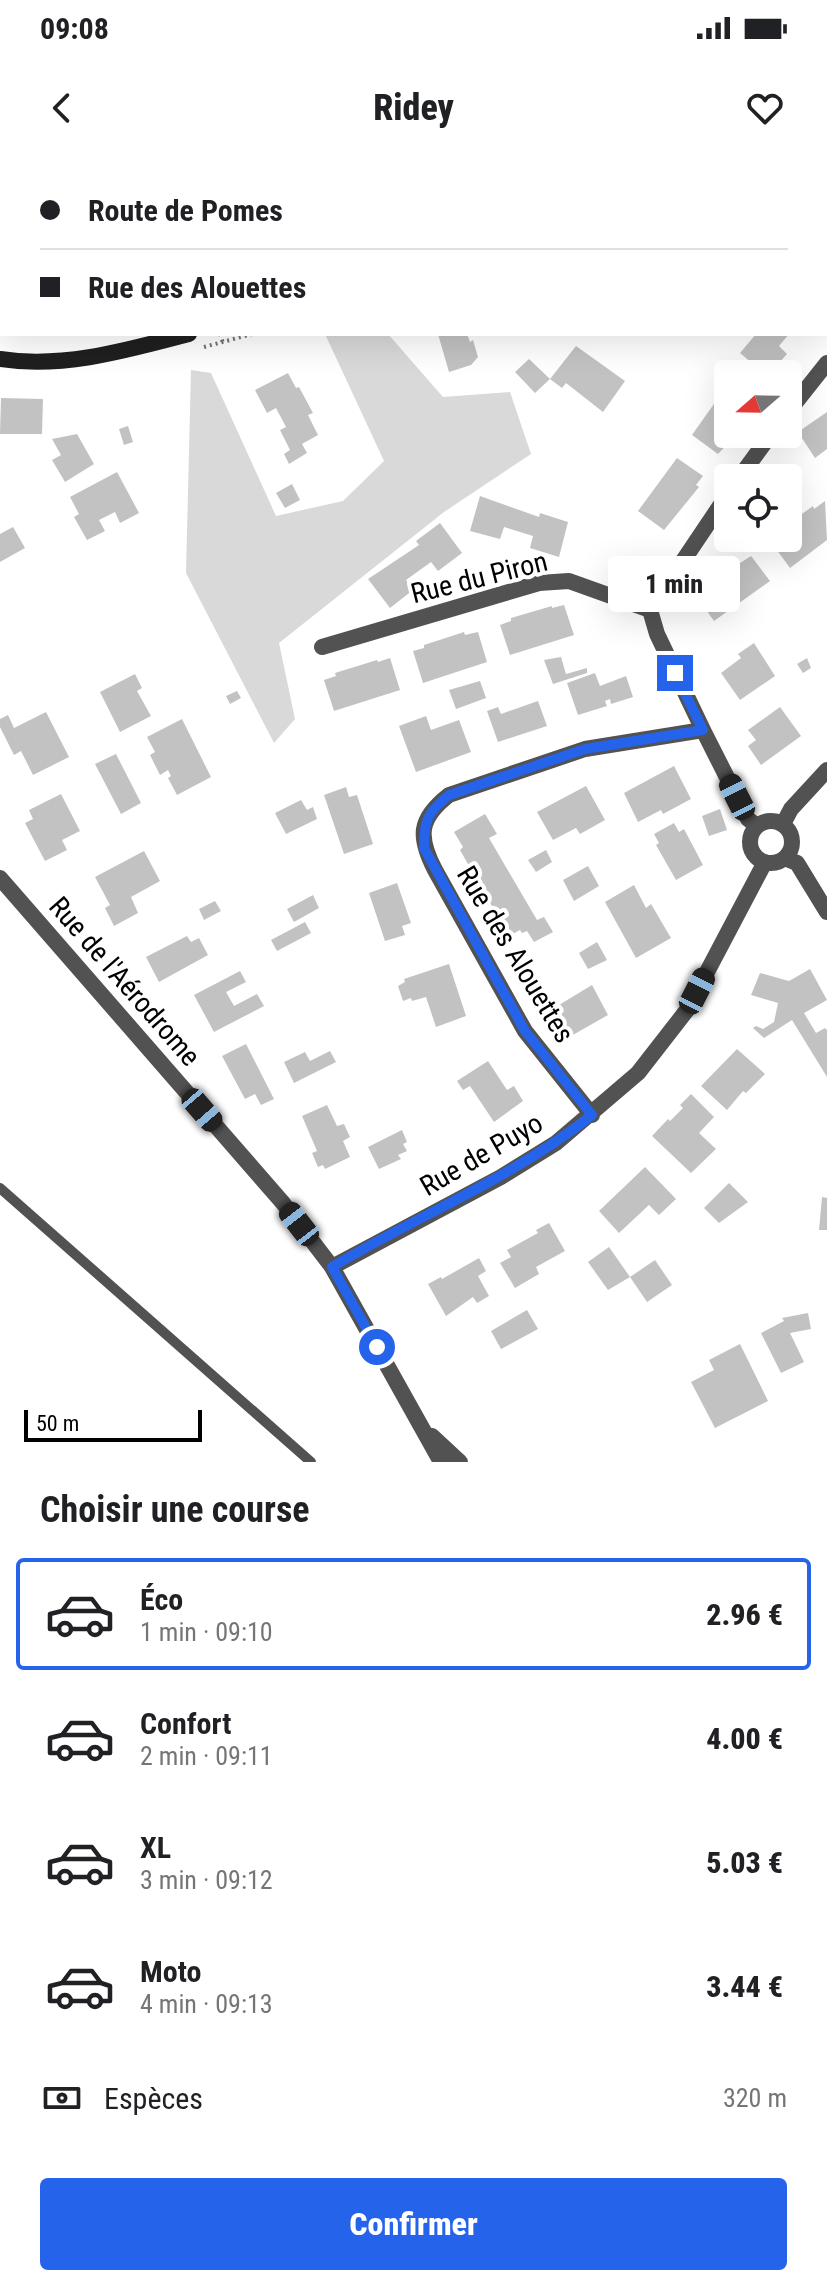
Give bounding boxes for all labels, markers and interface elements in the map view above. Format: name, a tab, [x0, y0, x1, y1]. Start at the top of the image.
text: 09:08	[40, 11, 109, 46]
icon: back	[40, 86, 84, 130]
icon: heart	[743, 86, 787, 130]
text: Ridey	[373, 87, 454, 129]
text: Route de Pomes	[88, 193, 283, 228]
text: Rue des Alouettes	[88, 270, 306, 305]
north arrow	[714, 360, 802, 448]
map controls	[714, 360, 802, 552]
button: locate	[714, 464, 802, 552]
street label: Rue du Piron	[407, 545, 551, 610]
callout: 1 min	[609, 557, 741, 613]
text: 1 min	[645, 569, 703, 599]
route end	[657, 655, 693, 691]
car	[715, 770, 759, 824]
street label: Rue des Alouettes	[450, 860, 581, 1048]
street label: Rue de l'Aérodrome	[42, 890, 207, 1073]
car	[675, 964, 719, 1018]
car	[177, 1084, 227, 1136]
street label: Rue de Puyo	[414, 1106, 548, 1203]
car	[275, 1198, 323, 1250]
route start	[359, 1329, 395, 1365]
scale bar	[24, 1406, 202, 1442]
text: 50 m	[36, 1411, 79, 1436]
text: Choisir une course	[40, 1489, 309, 1531]
icon: car	[44, 1578, 116, 1650]
text: Éco	[140, 1582, 183, 1617]
text: 2.96 €	[706, 1597, 783, 1632]
text: 1 min · 09:10	[140, 1617, 273, 1647]
icon: car	[44, 1702, 116, 1774]
text: Confort	[140, 1706, 231, 1741]
text: 4.00 €	[706, 1721, 783, 1756]
text: 2 min · 09:11	[140, 1741, 273, 1771]
icon: car	[44, 1826, 116, 1898]
text: XL	[140, 1830, 171, 1865]
text: 5.03 €	[706, 1845, 783, 1880]
text: 3 min · 09:12	[140, 1865, 273, 1895]
icon: car	[44, 1950, 116, 2022]
text: Moto	[140, 1954, 201, 1989]
text: 3.44 €	[706, 1969, 783, 2004]
text: 4 min · 09:13	[140, 1989, 273, 2019]
icon: cash	[40, 2076, 84, 2120]
text: Espèces	[104, 2081, 203, 2116]
text: 320 m	[723, 2083, 787, 2113]
button: Confirmer	[40, 2178, 787, 2270]

